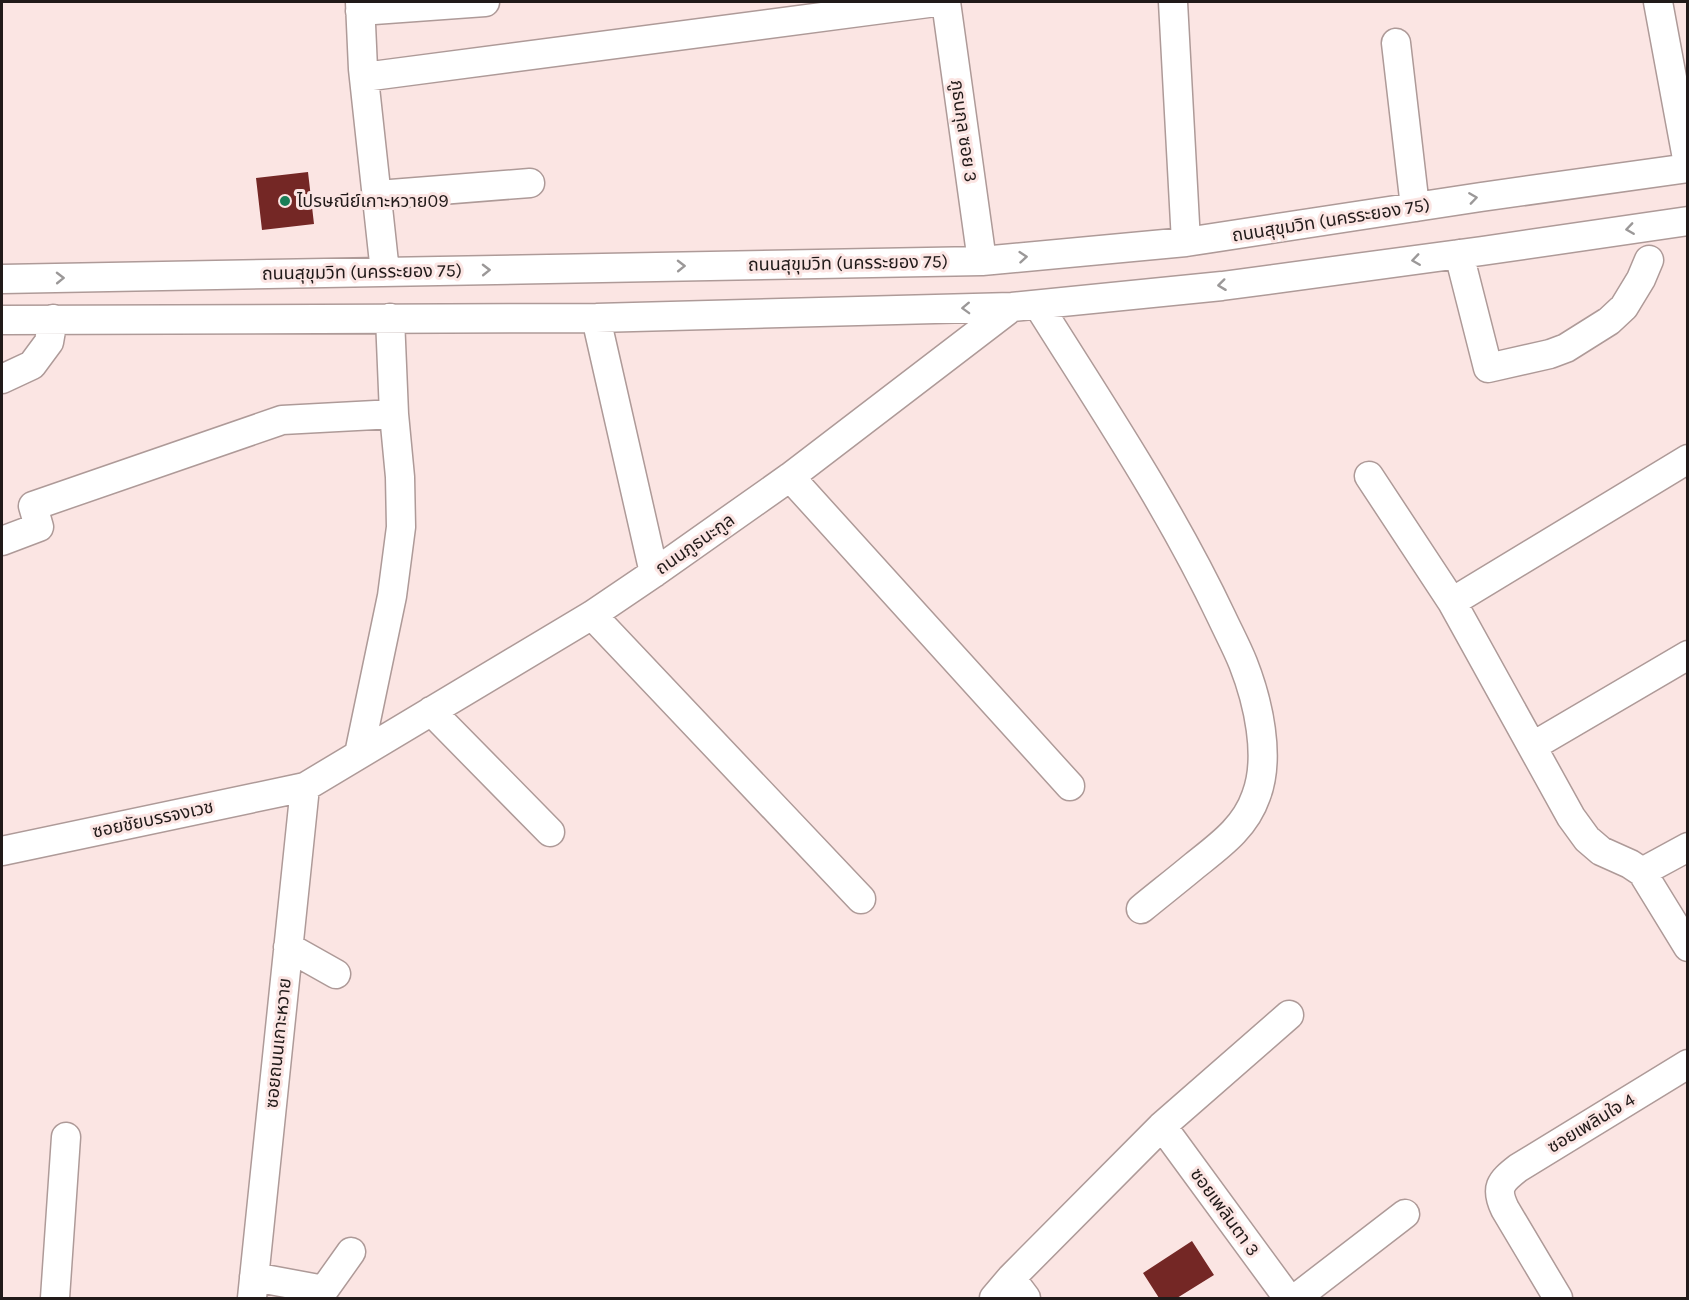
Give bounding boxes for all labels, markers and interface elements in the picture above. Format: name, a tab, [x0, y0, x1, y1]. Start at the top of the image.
street label: ภูธนกุล ซอย 3	[945, 78, 982, 184]
place label: ไปรษณีย์เกาะหวาย09	[296, 190, 449, 212]
one-way arrow	[1469, 192, 1478, 204]
street label: ถนนสุขุมวิท (นครระยอง 75)	[1230, 193, 1432, 247]
marker: ไปรษณีย์เกาะหวาย09	[278, 194, 292, 208]
one-way arrow	[1625, 223, 1634, 235]
street label: ถนนสุขุมวิท (นครระยอง 75)	[748, 250, 948, 276]
one-way arrow	[1018, 251, 1027, 264]
one-way arrow	[1411, 253, 1420, 265]
street label: ถนนสุขุมวิท (นครระยอง 75)	[262, 259, 462, 285]
one-way arrow	[676, 260, 685, 273]
one-way arrow	[481, 264, 490, 276]
one-way arrow	[55, 272, 64, 284]
one-way arrow	[1218, 279, 1227, 291]
one-way arrow	[961, 302, 970, 315]
street label: ถนนภูธนะกูล	[651, 509, 739, 580]
street label: ซอยชัยบรรจงเวช	[90, 795, 216, 843]
street label: ซอยถนนเกาะหวาย	[260, 977, 296, 1109]
street label: ซอยเพลินใจ 4	[1543, 1088, 1639, 1158]
street label: ซอยเพลินตา 3	[1186, 1164, 1264, 1260]

